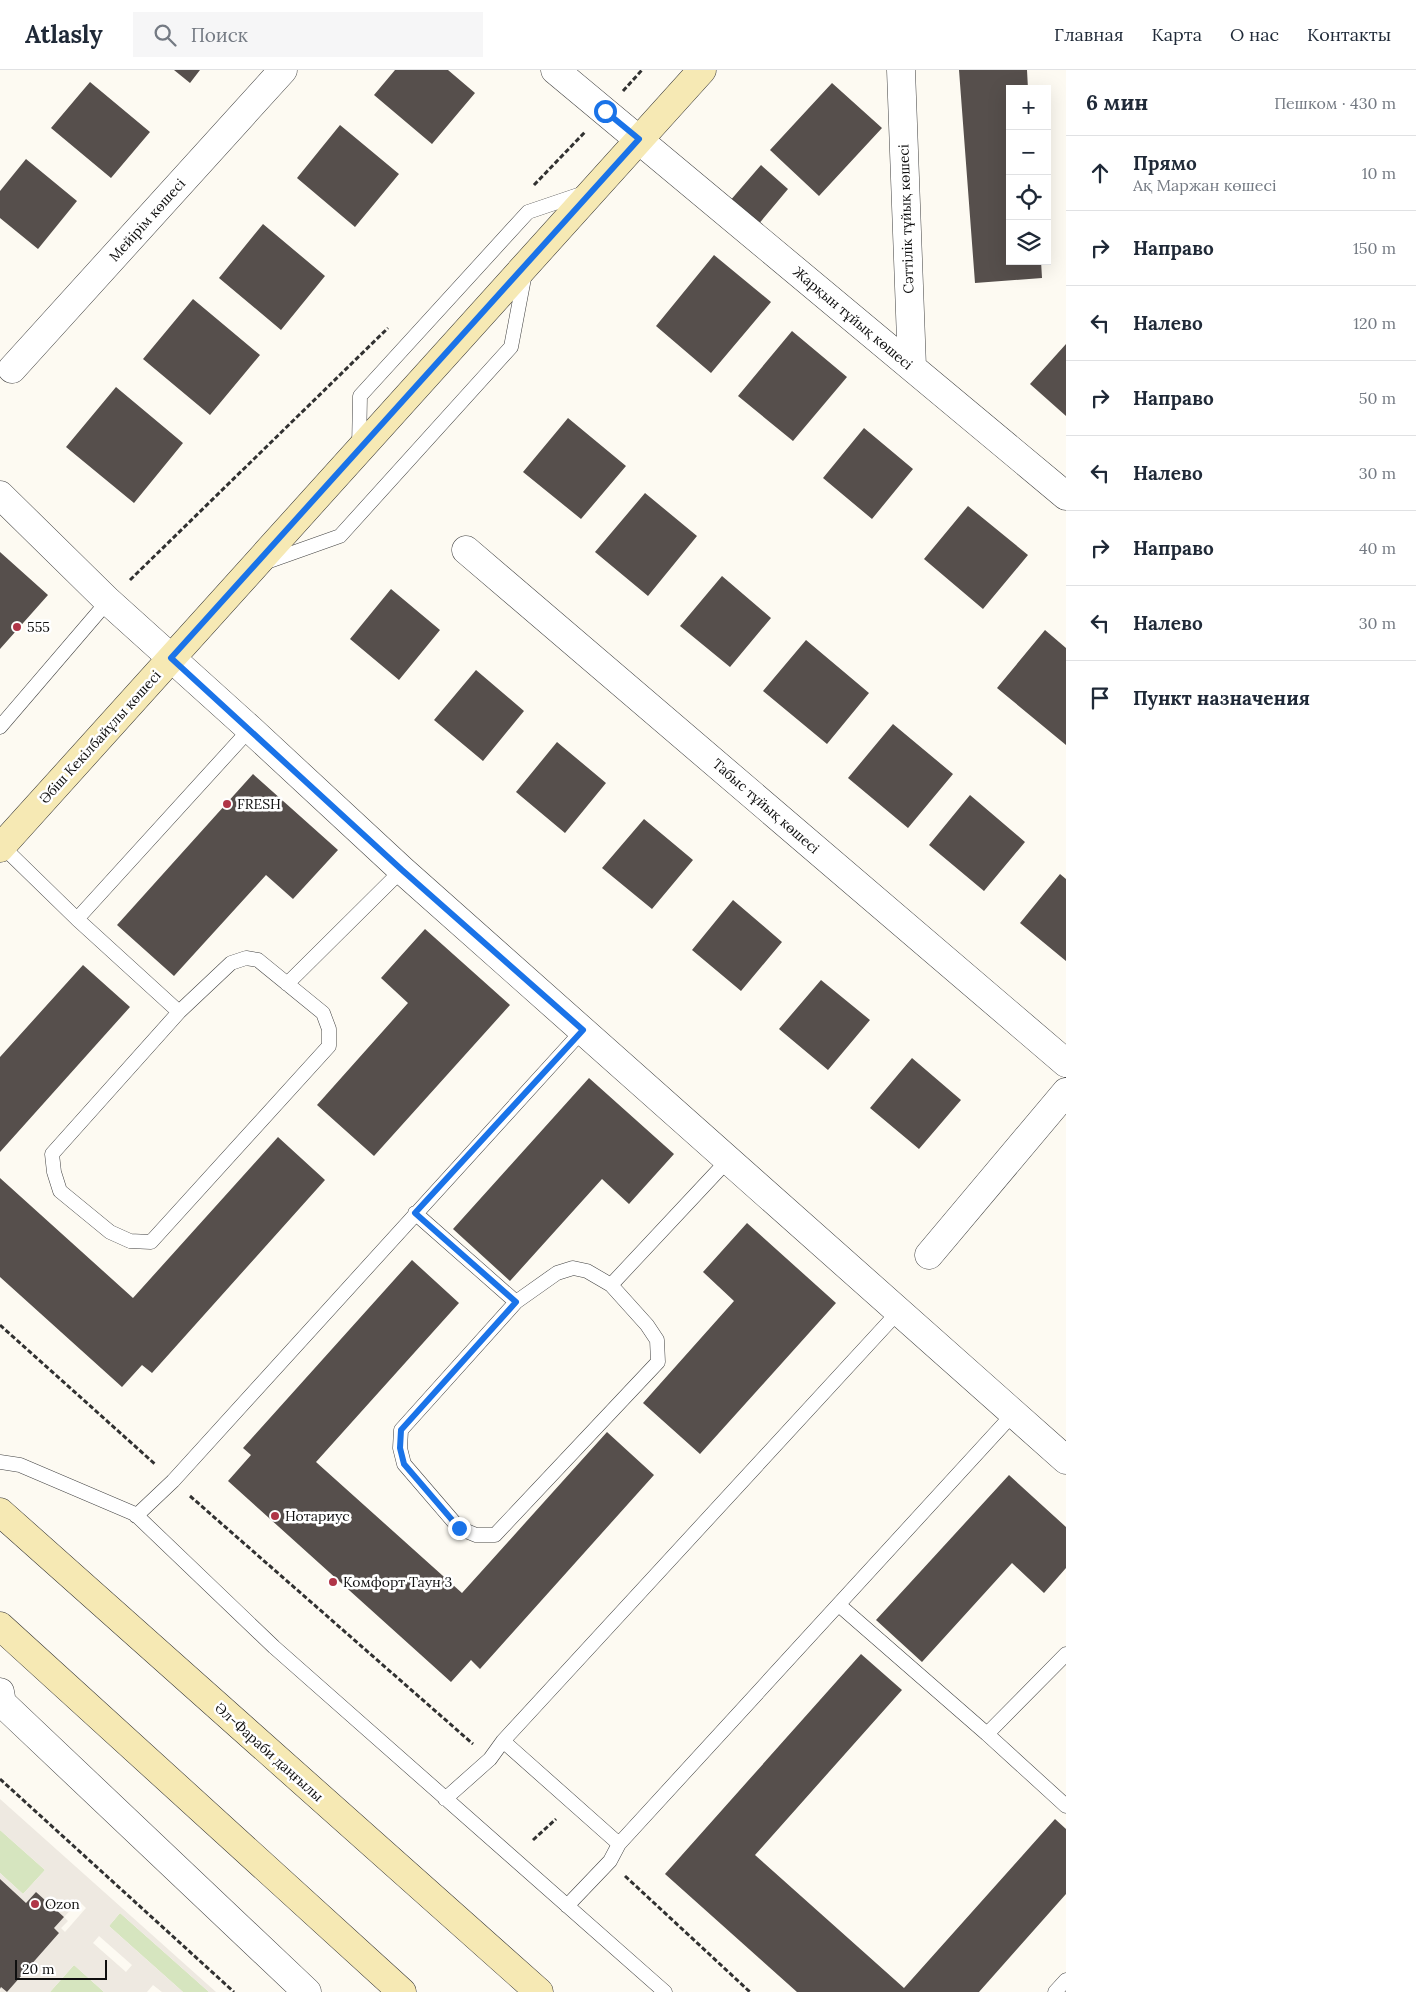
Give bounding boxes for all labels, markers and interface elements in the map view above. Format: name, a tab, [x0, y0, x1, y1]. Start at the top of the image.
search box	[133, 12, 483, 57]
text: Atlasly	[25, 19, 103, 50]
icon: search	[151, 21, 179, 49]
text: Поиск	[191, 23, 248, 47]
text: Главная	[1054, 23, 1123, 46]
text: Карта	[1151, 23, 1202, 46]
text: О нас	[1230, 23, 1279, 46]
text: Контакты	[1307, 23, 1391, 46]
map controls	[1006, 85, 1051, 265]
button: +	[1006, 85, 1051, 130]
text: 6 мин	[1086, 89, 1148, 116]
text: Пешком · 430 m	[1274, 93, 1396, 113]
route start	[594, 100, 617, 123]
button: −	[1006, 130, 1051, 175]
street label: Сәттілік тұйық көшесі	[894, 144, 918, 294]
text: Прямо	[1133, 151, 1197, 175]
icon: ahead	[1086, 159, 1114, 187]
text: 10 m	[1362, 163, 1396, 183]
street label: Мейірім көшесі	[105, 175, 189, 265]
button: locate	[1006, 175, 1051, 220]
text: Ақ Маржан көшесі	[1133, 175, 1276, 195]
button: layers	[1006, 220, 1051, 265]
icon: right	[1086, 234, 1114, 262]
text: Направо	[1133, 236, 1214, 260]
text: 150 m	[1353, 238, 1396, 258]
street label: Жарқын тұйық көшесі	[789, 263, 917, 373]
icon: left	[1086, 309, 1114, 337]
text: Налево	[1133, 311, 1203, 335]
text: 120 m	[1353, 313, 1396, 333]
icon: right	[1086, 384, 1114, 412]
text: Направо	[1133, 386, 1214, 410]
text: 50 m	[1359, 388, 1396, 408]
icon: left	[1086, 459, 1114, 487]
text: Налево	[1133, 461, 1203, 485]
text: 30 m	[1359, 463, 1396, 483]
icon: right	[1086, 534, 1114, 562]
text: Направо	[1133, 536, 1214, 560]
text: 40 m	[1359, 538, 1396, 558]
icon: left	[1086, 609, 1114, 637]
text: Налево	[1133, 611, 1203, 635]
text: 30 m	[1359, 613, 1396, 633]
place label: 555	[27, 618, 50, 636]
marker: 555	[11, 621, 23, 633]
street label: Әбіш Кекілбайұлы көшесі	[35, 666, 165, 807]
icon: arrive	[1086, 684, 1114, 712]
text: Пункт назначения	[1133, 686, 1310, 710]
street label: Табыс тұйық көшесі	[709, 755, 823, 857]
place label: FRESH	[237, 795, 281, 813]
marker: FRESH	[221, 798, 233, 810]
place label: Нотариус	[285, 1507, 350, 1525]
marker: Нотариус	[269, 1510, 281, 1522]
route end	[448, 1517, 471, 1540]
place label: Комфорт Таун 3	[343, 1573, 452, 1591]
marker: Комфорт Таун 3	[327, 1576, 339, 1588]
street label: Әл-Фараби даңғылы	[211, 1699, 327, 1805]
place label: Ozon	[45, 1895, 80, 1913]
marker: Ozon	[29, 1898, 41, 1910]
scale bar	[15, 1957, 108, 1980]
text: 20 m	[22, 1960, 54, 1978]

